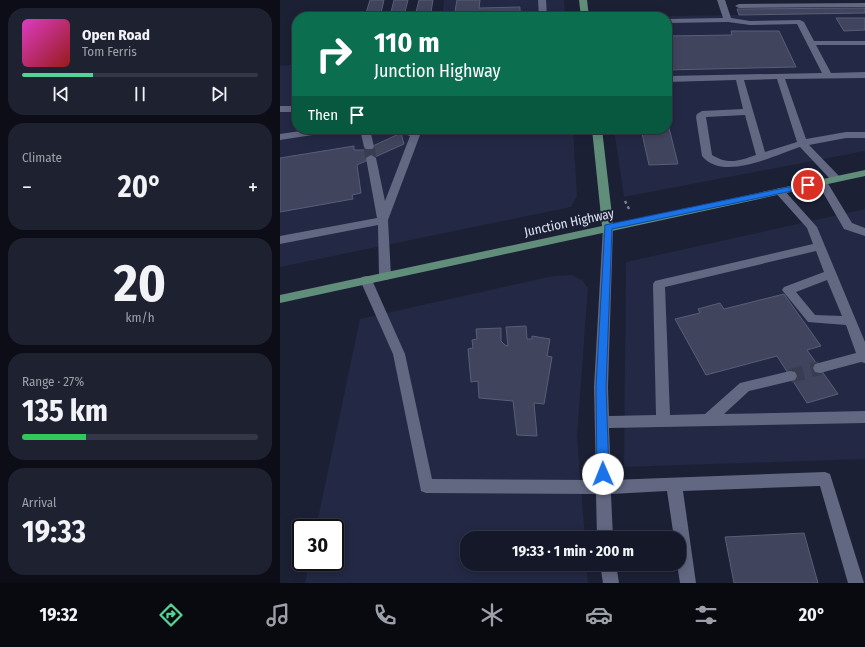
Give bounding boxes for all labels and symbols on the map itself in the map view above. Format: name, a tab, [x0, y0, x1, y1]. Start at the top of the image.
pin	[791, 168, 825, 202]
street label: Junction Highway	[523, 206, 616, 239]
position arrow	[582, 453, 624, 495]
speed limit sign: 30	[292, 519, 344, 571]

